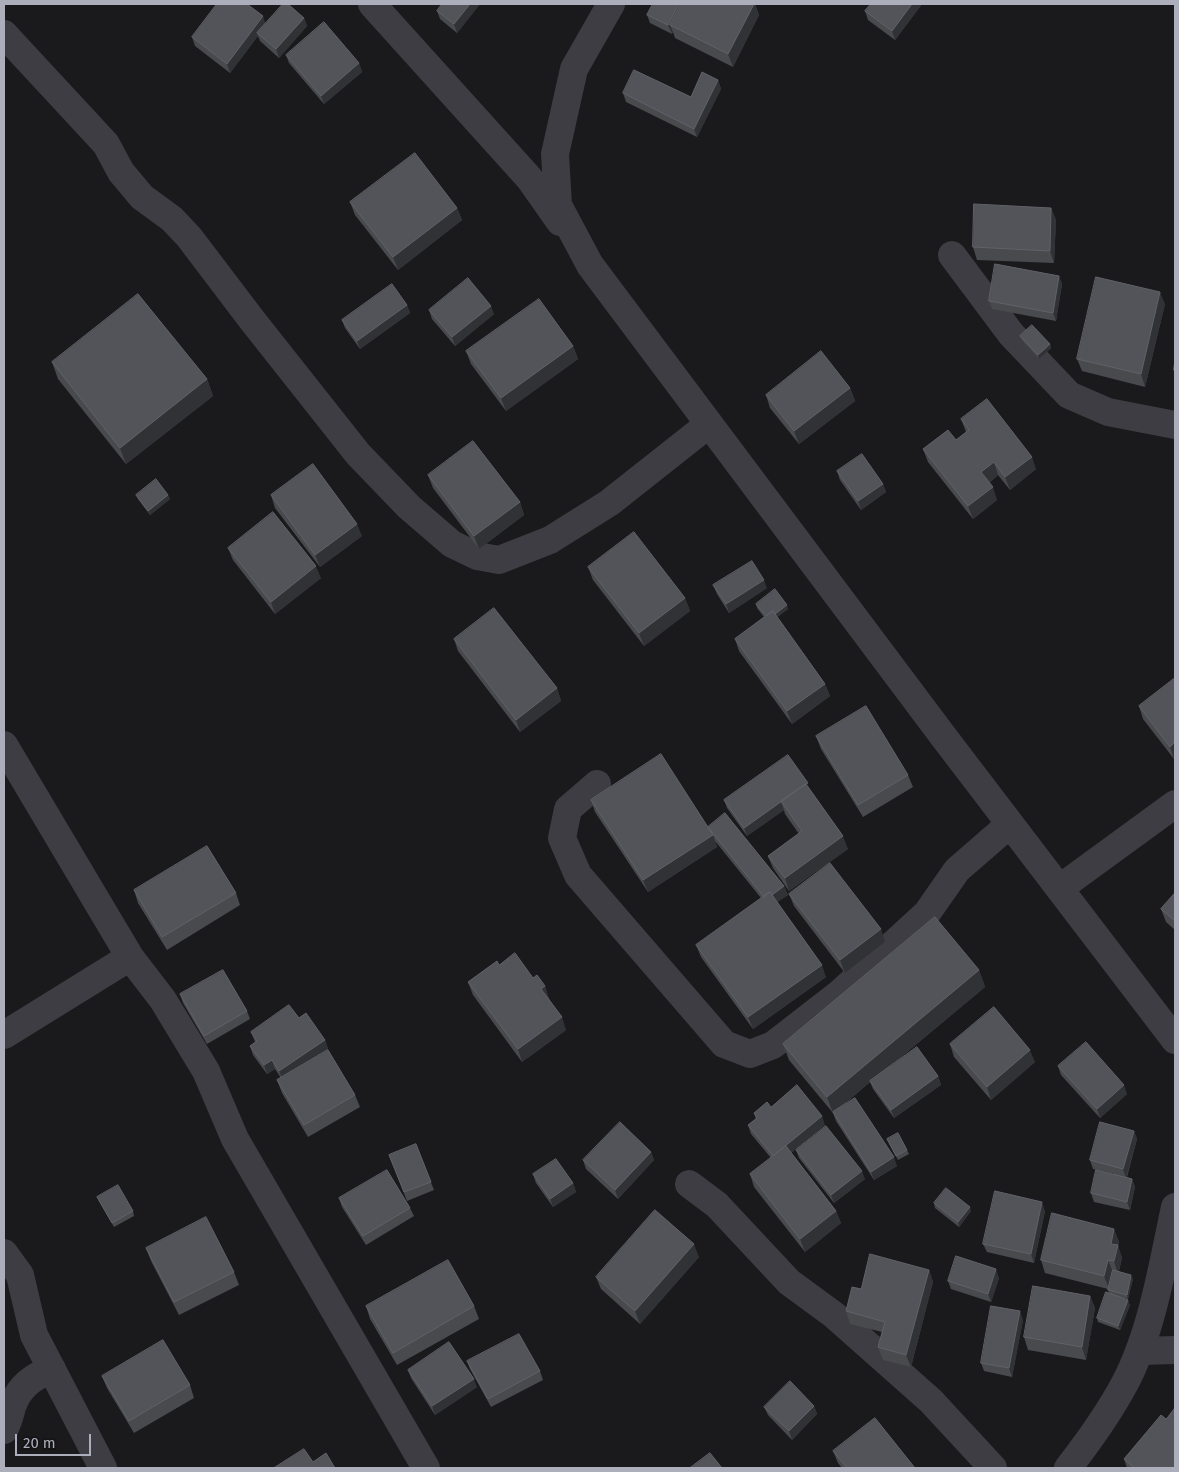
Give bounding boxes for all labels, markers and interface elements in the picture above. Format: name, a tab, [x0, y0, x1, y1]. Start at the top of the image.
scale bar	[18, 1424, 94, 1456]
text: 20 m	[23, 1434, 56, 1452]

